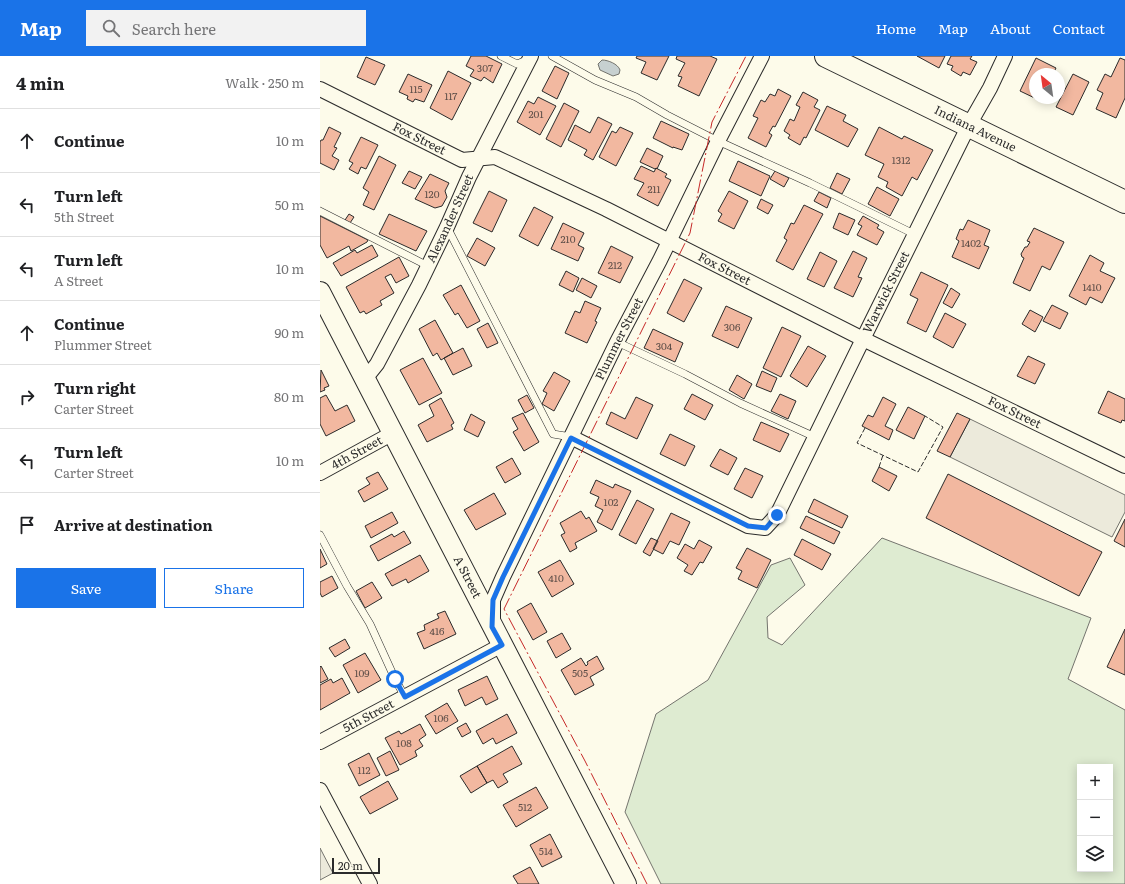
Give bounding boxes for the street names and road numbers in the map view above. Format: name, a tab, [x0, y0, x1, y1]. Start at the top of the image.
street label: Indiana Avenue	[931, 100, 1020, 156]
street label: Fox Street	[390, 117, 450, 159]
street label: Alexander Street	[421, 171, 477, 266]
street label: Fox Street	[695, 247, 754, 289]
street label: Warwick Street	[857, 248, 913, 336]
street label: Plummer Street	[590, 294, 647, 383]
street label: Fox Street	[985, 391, 1045, 432]
street label: 4th Street	[327, 430, 385, 473]
street label: A Street	[450, 552, 487, 601]
street label: 5th Street	[339, 694, 397, 736]

